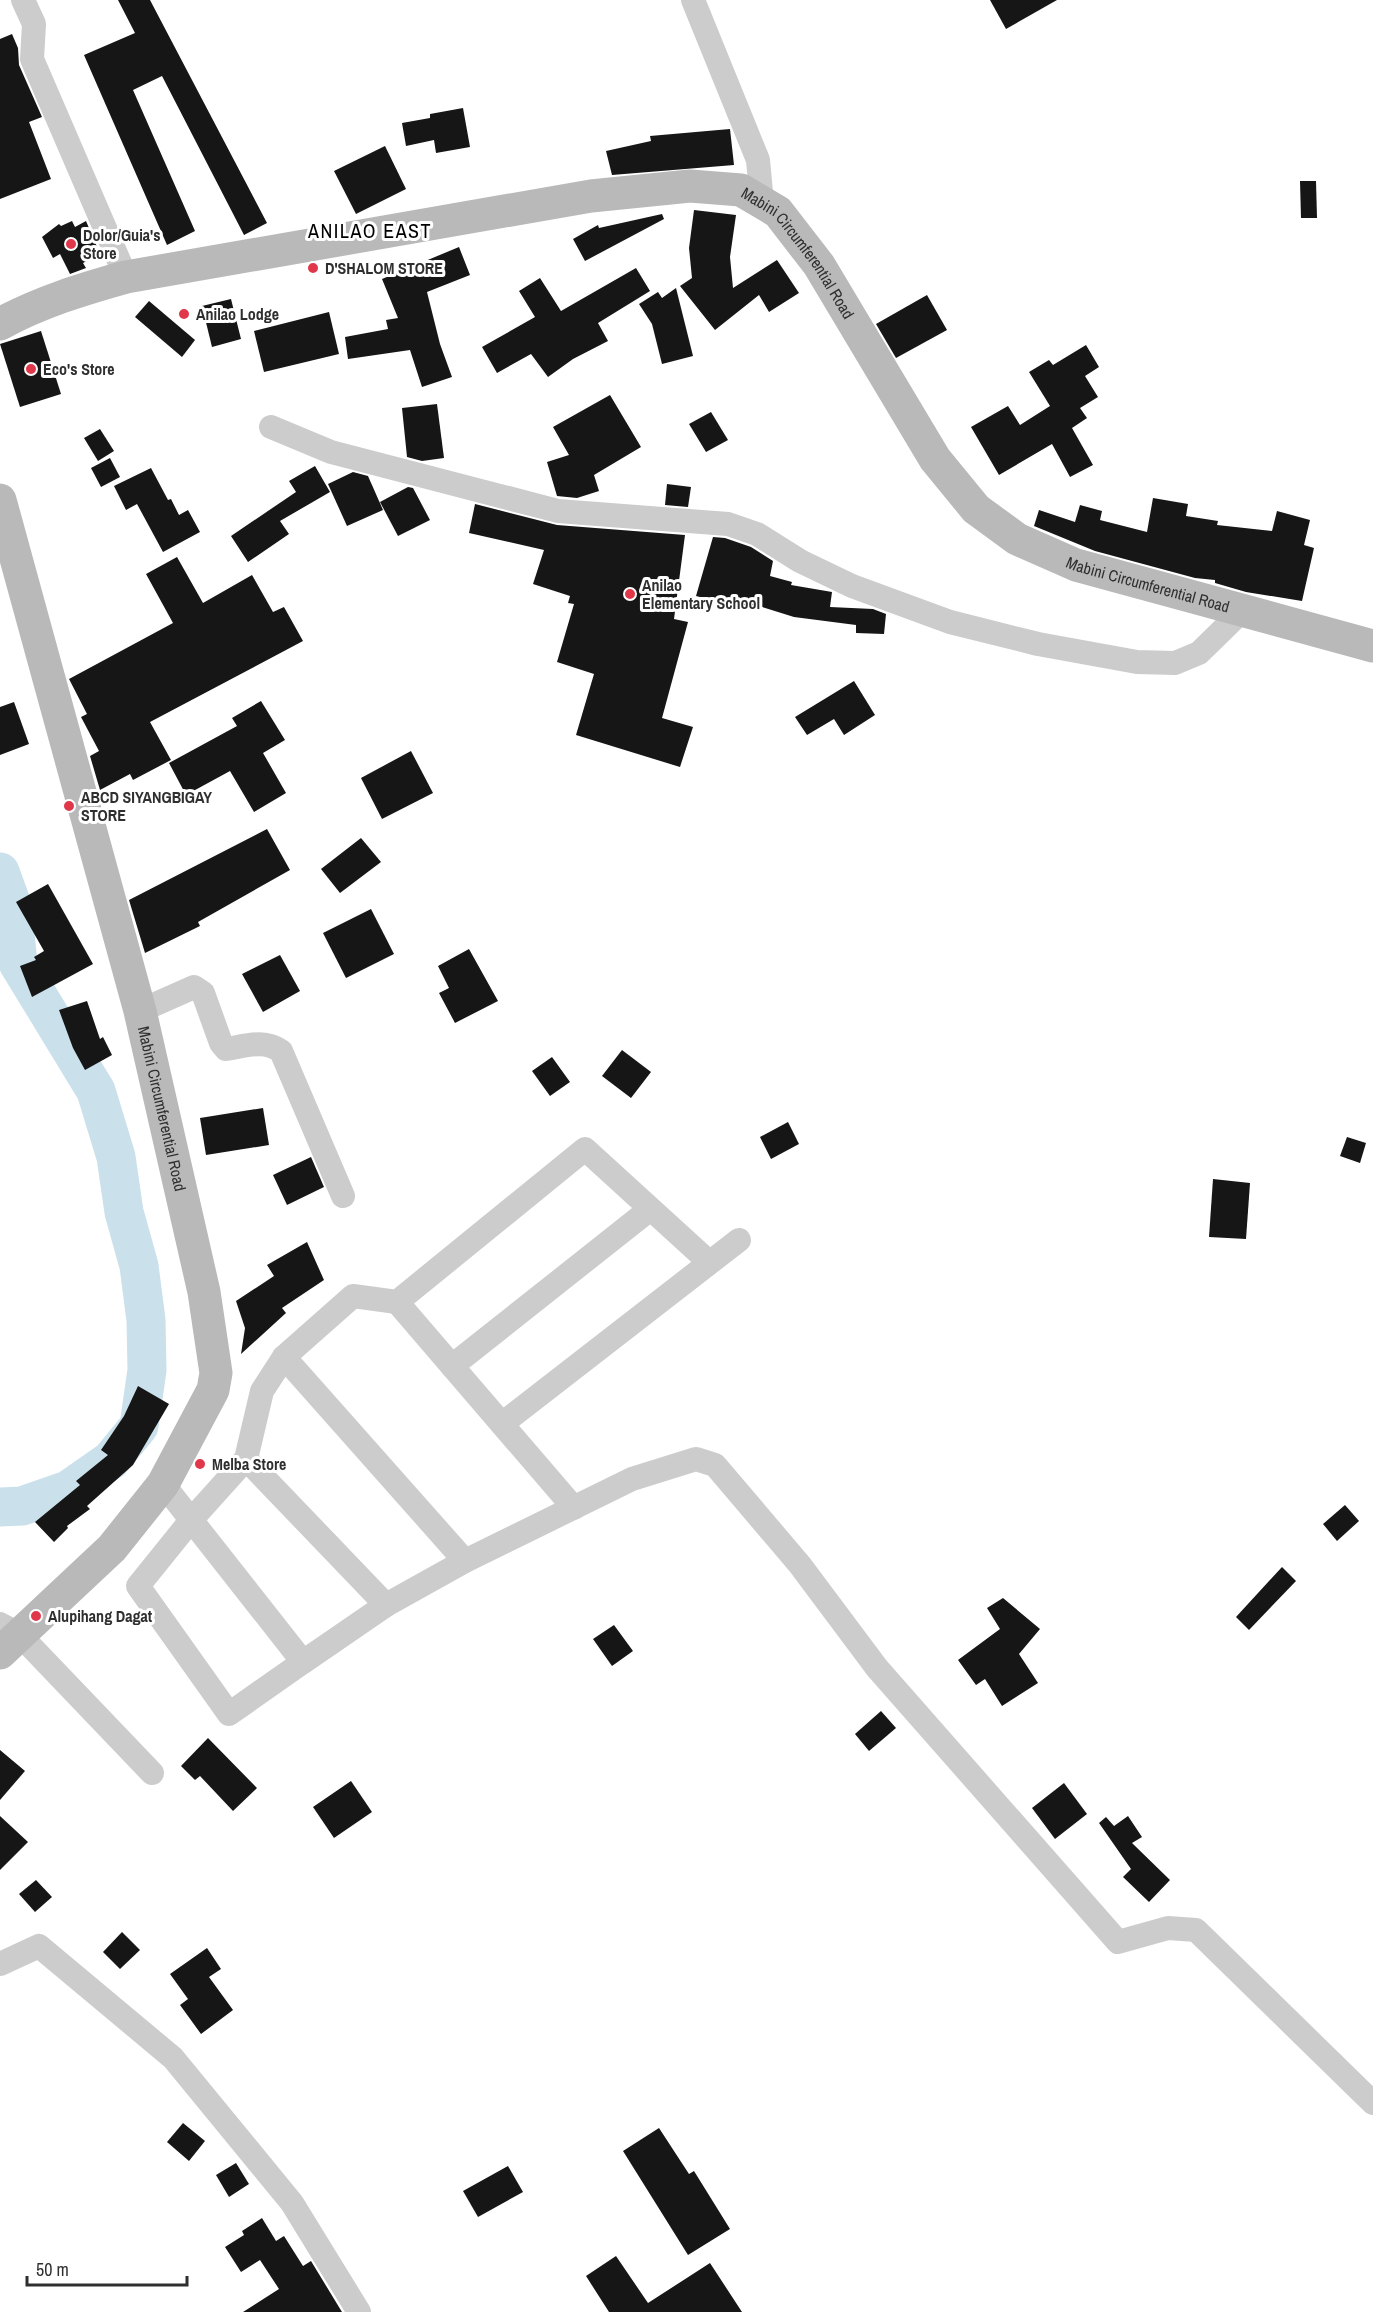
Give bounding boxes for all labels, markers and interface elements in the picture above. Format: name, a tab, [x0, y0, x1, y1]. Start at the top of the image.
street label: Mabini Circumferential Road	[737, 182, 860, 323]
district label: ANILAO EAST	[307, 217, 432, 244]
place label: Dolor/Guia's Store	[83, 224, 161, 264]
marker: Dolor/Guia's Store	[64, 237, 78, 251]
place label: D'SHALOM STORE	[325, 257, 443, 279]
marker: D'SHALOM STORE	[306, 261, 320, 275]
place label: Anilao Lodge	[196, 303, 279, 325]
marker: Anilao Lodge	[177, 307, 191, 321]
place label: Eco's Store	[43, 358, 115, 380]
marker: Eco's Store	[24, 362, 38, 376]
street label: Mabini Circumferential Road	[1063, 551, 1232, 617]
place label: Anilao Elementary School	[642, 574, 760, 614]
marker: Anilao Elementary School	[623, 587, 637, 601]
place label: ABCD SIYANGBIGAY STORE	[81, 786, 212, 826]
marker: ABCD SIYANGBIGAY STORE	[62, 799, 76, 813]
street label: Mabini Circumferential Road	[133, 1024, 192, 1193]
place label: Melba Store	[212, 1453, 286, 1475]
marker: Melba Store	[193, 1457, 207, 1471]
place label: Alupihang Dagat	[48, 1605, 153, 1627]
marker: Alupihang Dagat	[29, 1609, 43, 1623]
scale bar	[27, 2249, 188, 2287]
text: 50 m	[36, 2257, 69, 2282]

